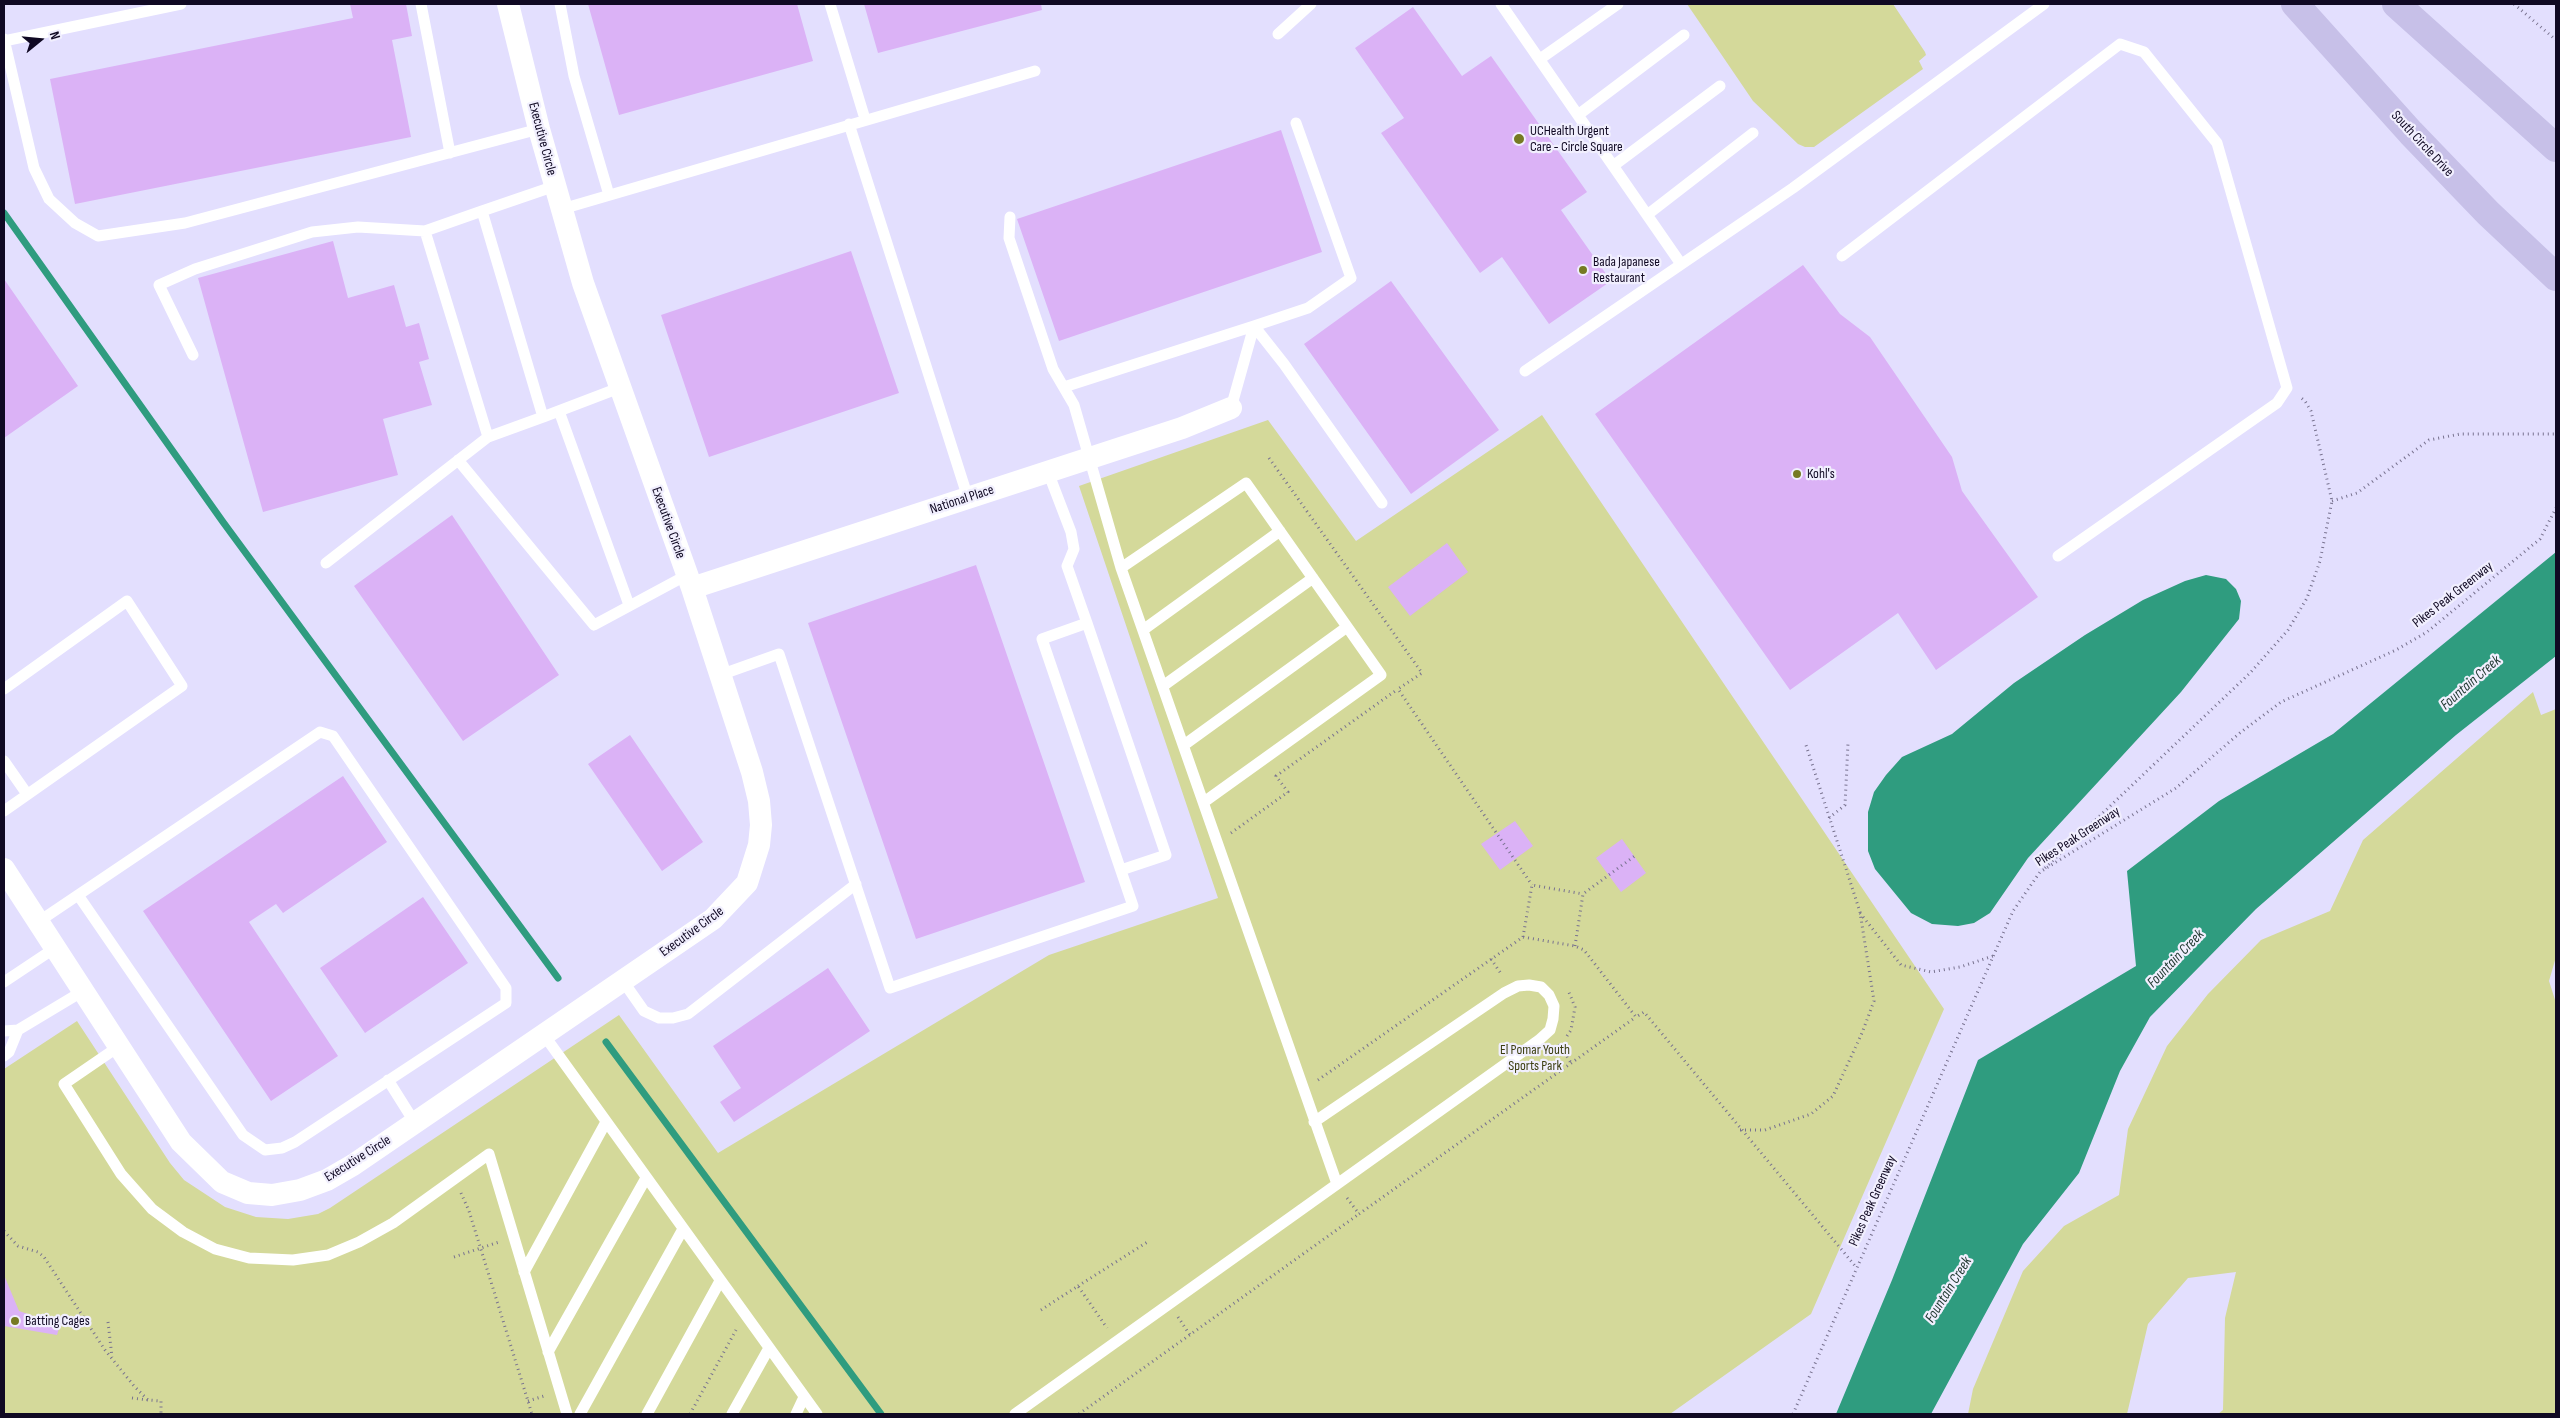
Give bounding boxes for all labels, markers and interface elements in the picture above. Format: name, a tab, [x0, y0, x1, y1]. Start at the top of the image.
north arrow	[15, 15, 65, 65]
text: N	[46, 29, 64, 42]
street label: Executive Circle	[524, 101, 560, 177]
street label: South Circle Drive	[2387, 108, 2457, 180]
place label: UCHealth Urgent Care - Circle Square	[1530, 123, 1623, 156]
marker: UCHealth Urgent Care - Circle Square	[1512, 132, 1526, 146]
place label: Bada Japanese Restaurant	[1593, 254, 1660, 286]
marker: Bada Japanese Restaurant	[1577, 264, 1589, 276]
place label: Kohl's	[1807, 466, 1835, 482]
marker: Kohl's	[1791, 468, 1803, 480]
street label: National Place	[928, 482, 996, 518]
street label: Executive Circle	[647, 485, 689, 561]
street label: Pikes Peak Greenway	[2409, 558, 2497, 632]
water label: Fountain Creek	[2437, 652, 2505, 714]
street label: Pikes Peak Greenway	[2033, 803, 2123, 871]
street label: Executive Circle	[657, 903, 727, 961]
water label: Fountain Creek	[2144, 926, 2208, 992]
park label: El Pomar Youth Sports Park	[1500, 1042, 1570, 1074]
street label: Executive Circle	[322, 1132, 394, 1186]
street label: Pikes Peak Greenway	[1846, 1153, 1900, 1249]
water label: Fountain Creek	[1922, 1254, 1976, 1326]
place label: Batting Cages	[25, 1313, 90, 1329]
marker: Batting Cages	[9, 1315, 21, 1327]

